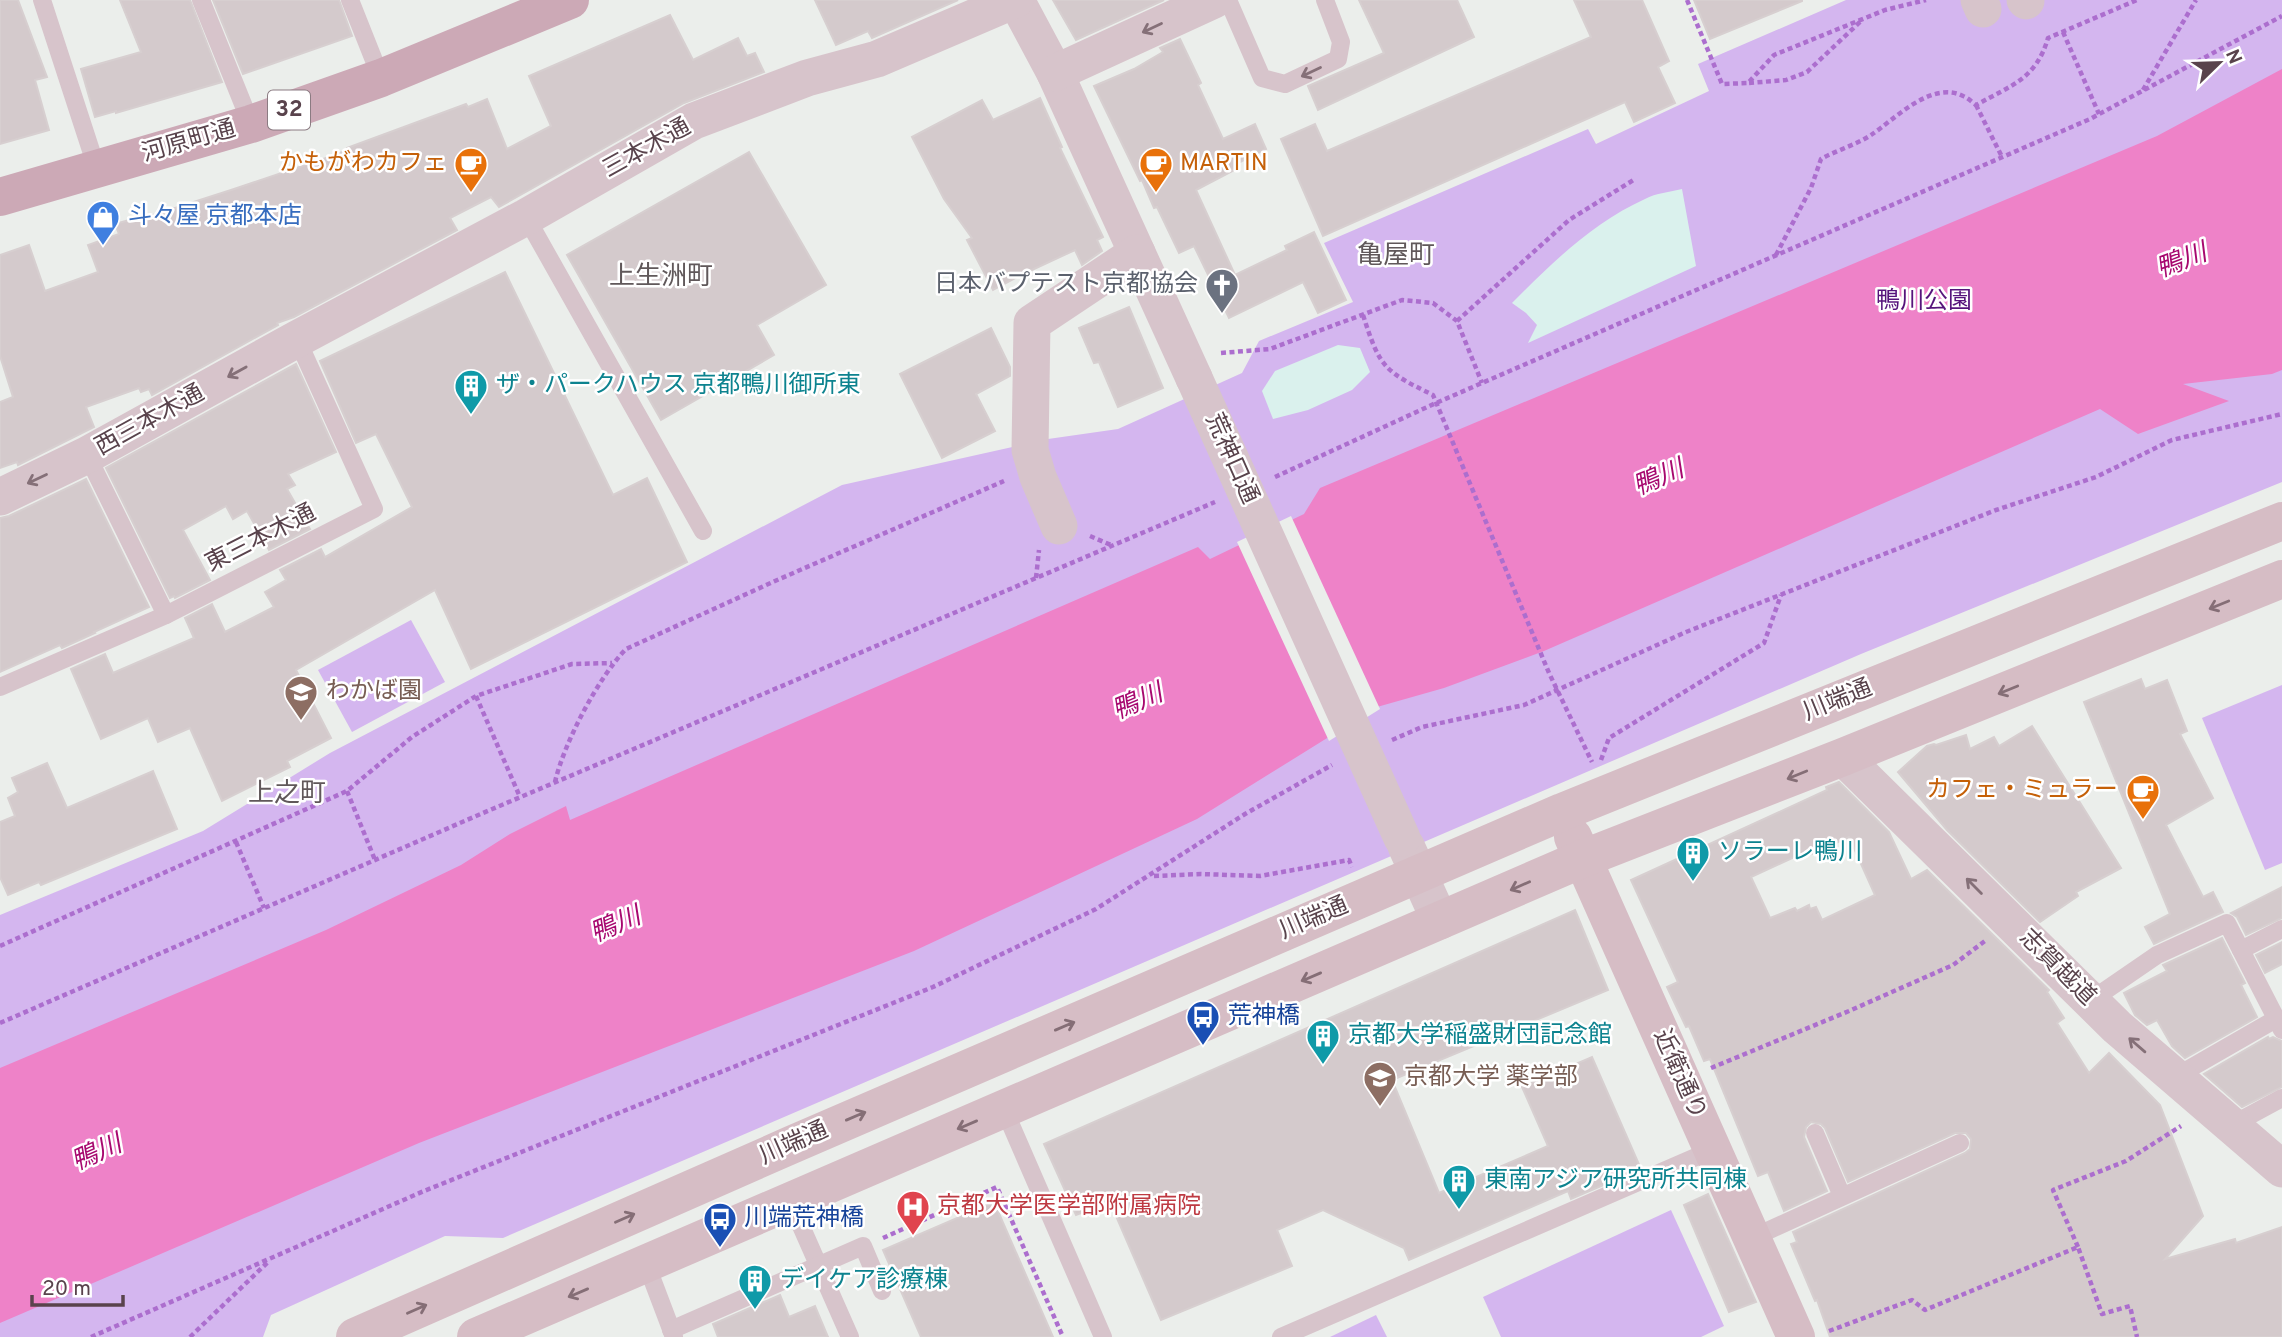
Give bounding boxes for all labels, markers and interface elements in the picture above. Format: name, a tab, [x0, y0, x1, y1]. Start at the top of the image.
one-way arrow	[1141, 23, 1162, 36]
north arrow	[2184, 28, 2254, 98]
text: N	[2219, 46, 2247, 68]
one-way arrow	[1301, 66, 1322, 79]
road number: 32	[268, 90, 310, 130]
street label: 三本木通	[598, 113, 696, 185]
street label: 河原町通	[139, 114, 239, 170]
cafe icon: かもがわカフェ	[452, 145, 490, 194]
cafe icon: MARTIN	[1137, 145, 1175, 194]
place label: かもがわカフェ	[279, 149, 447, 179]
place label: MARTIN	[1180, 149, 1268, 179]
shop icon: 斗々屋 京都本店	[84, 198, 122, 247]
place label: 斗々屋 京都本店	[128, 202, 302, 232]
water label: 鴨川	[2152, 236, 2215, 287]
district label: 亀屋町	[1357, 240, 1435, 273]
district label: 上生洲町	[609, 261, 713, 294]
church icon: 日本バプテスト京都協会	[1203, 266, 1241, 315]
place label: 日本バプテスト京都協会	[934, 270, 1198, 300]
park label: 鴨川公園	[1876, 287, 1972, 317]
one-way arrow	[228, 365, 248, 379]
building icon: ザ・パークハウス 京都鴨川御所東	[452, 367, 490, 416]
place label: ザ・パークハウス 京都鴨川御所東	[496, 371, 860, 401]
street label: 西三本木通	[90, 379, 210, 463]
street label: 荒神口通	[1198, 409, 1264, 509]
water label: 鴨川	[1629, 452, 1692, 504]
one-way arrow	[27, 473, 48, 486]
street label: 東三本木通	[201, 498, 321, 580]
one-way arrow	[2208, 599, 2230, 612]
school or university icon: わかば園	[282, 673, 320, 722]
street label: 川端通	[1799, 674, 1877, 728]
water label: 鴨川	[1108, 676, 1171, 728]
place label: わかば園	[326, 677, 422, 707]
one-way arrow	[1998, 684, 2019, 697]
one-way arrow	[1786, 769, 1808, 782]
cafe icon: カフェ・ミュラー	[2124, 772, 2162, 821]
place label: カフェ・ミュラー	[1926, 776, 2118, 806]
district label: 上之町	[248, 778, 326, 811]
building icon: ソラーレ鴨川	[1674, 834, 1712, 883]
place label: ソラーレ鴨川	[1718, 838, 1862, 868]
one-way arrow	[1966, 878, 1983, 895]
one-way arrow	[1509, 881, 1531, 894]
street label: 川端通	[1275, 891, 1353, 947]
water label: 鴨川	[586, 899, 649, 951]
street label: 志賀越道	[2012, 923, 2102, 1013]
one-way arrow	[1301, 971, 1322, 984]
bus stop icon: 荒神橋	[1184, 998, 1222, 1047]
place label: 荒神橋	[1228, 1002, 1300, 1032]
building icon: 京都大学稲盛財団記念館	[1304, 1017, 1342, 1066]
one-way arrow	[1054, 1019, 1075, 1032]
place label: 京都大学稲盛財団記念館	[1348, 1021, 1612, 1051]
street label: 近衛通り	[1646, 1025, 1712, 1125]
one-way arrow	[2128, 1037, 2146, 1053]
school or university icon: 京都大学 薬学部	[1361, 1059, 1399, 1108]
place label: 京都大学 薬学部	[1404, 1063, 1578, 1093]
one-way arrow	[845, 1109, 866, 1122]
street label: 川端通	[755, 1116, 833, 1172]
one-way arrow	[957, 1119, 978, 1132]
water label: 鴨川	[67, 1127, 130, 1180]
building icon: 東南アジア研究所共同棟	[1440, 1162, 1478, 1211]
place label: 東南アジア研究所共同棟	[1484, 1166, 1747, 1196]
hospital icon: 京都大学医学部附属病院	[894, 1188, 932, 1237]
place label: 京都大学医学部附属病院	[937, 1192, 1201, 1222]
bus stop icon: 川端荒神橋	[701, 1200, 739, 1249]
place label: 川端荒神橋	[744, 1204, 864, 1234]
one-way arrow	[614, 1211, 635, 1224]
building icon: デイケア診療棟	[736, 1262, 774, 1311]
scale bar	[32, 1264, 122, 1308]
place label: デイケア診療棟	[780, 1266, 948, 1296]
text: 20 m	[42, 1276, 91, 1303]
one-way arrow	[568, 1287, 589, 1300]
one-way arrow	[406, 1302, 427, 1315]

